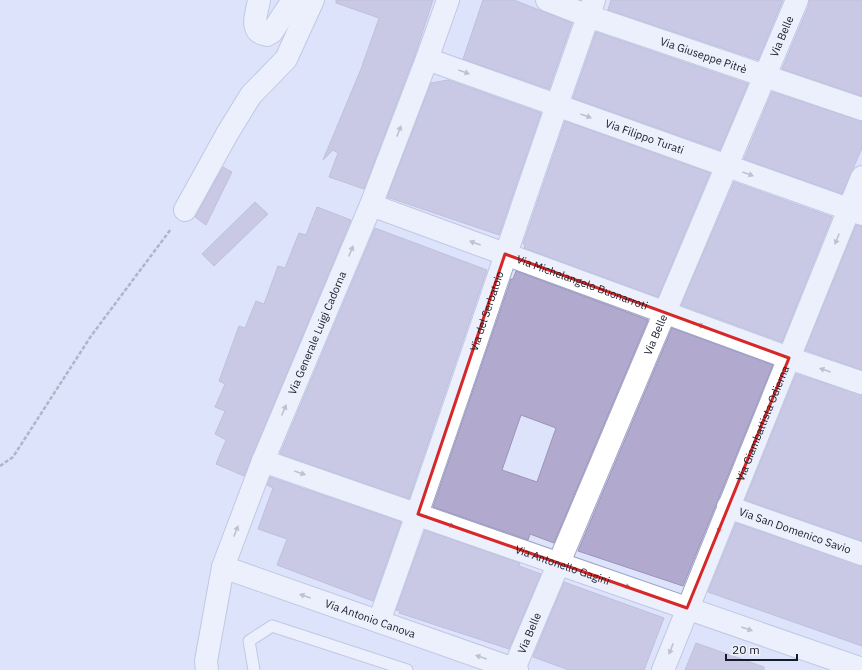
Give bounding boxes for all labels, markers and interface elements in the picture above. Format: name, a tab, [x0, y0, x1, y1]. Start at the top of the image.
street label: Via Belle	[767, 14, 797, 59]
street label: Via Giuseppe Pitrè	[658, 34, 749, 76]
one-way arrow	[458, 69, 470, 75]
one-way arrow	[581, 113, 593, 119]
street label: Via Filippo Turati	[603, 116, 686, 157]
one-way arrow	[397, 124, 403, 136]
one-way arrow	[743, 171, 755, 177]
one-way arrow	[834, 233, 840, 244]
one-way arrow	[469, 240, 481, 246]
one-way arrow	[348, 246, 354, 257]
street label: Via Michelangelo Buonarroti	[515, 252, 650, 313]
street label: Via Generale Luigi Cadorna	[285, 269, 349, 397]
street label: Via del Serbatoio	[467, 269, 507, 353]
street label: Via Belle	[641, 312, 670, 357]
one-way arrow	[696, 323, 708, 329]
street label: Via Giambattista Odierna	[733, 363, 792, 483]
one-way arrow	[819, 367, 831, 373]
one-way arrow	[281, 404, 287, 416]
one-way arrow	[294, 471, 306, 477]
street label: Via San Domenico Savio	[737, 504, 853, 557]
one-way arrow	[443, 522, 455, 528]
one-way arrow	[716, 523, 722, 535]
one-way arrow	[234, 524, 240, 536]
street label: Via Antonello Gagini	[513, 542, 612, 588]
one-way arrow	[619, 583, 631, 589]
one-way arrow	[299, 593, 311, 599]
street label: Via Antonio Canova	[323, 596, 418, 641]
street label: Via Belle	[514, 610, 544, 656]
one-way arrow	[742, 626, 754, 632]
scale bar	[726, 636, 797, 662]
text: 20 m	[732, 642, 760, 657]
one-way arrow	[668, 643, 674, 655]
one-way arrow	[474, 654, 486, 660]

